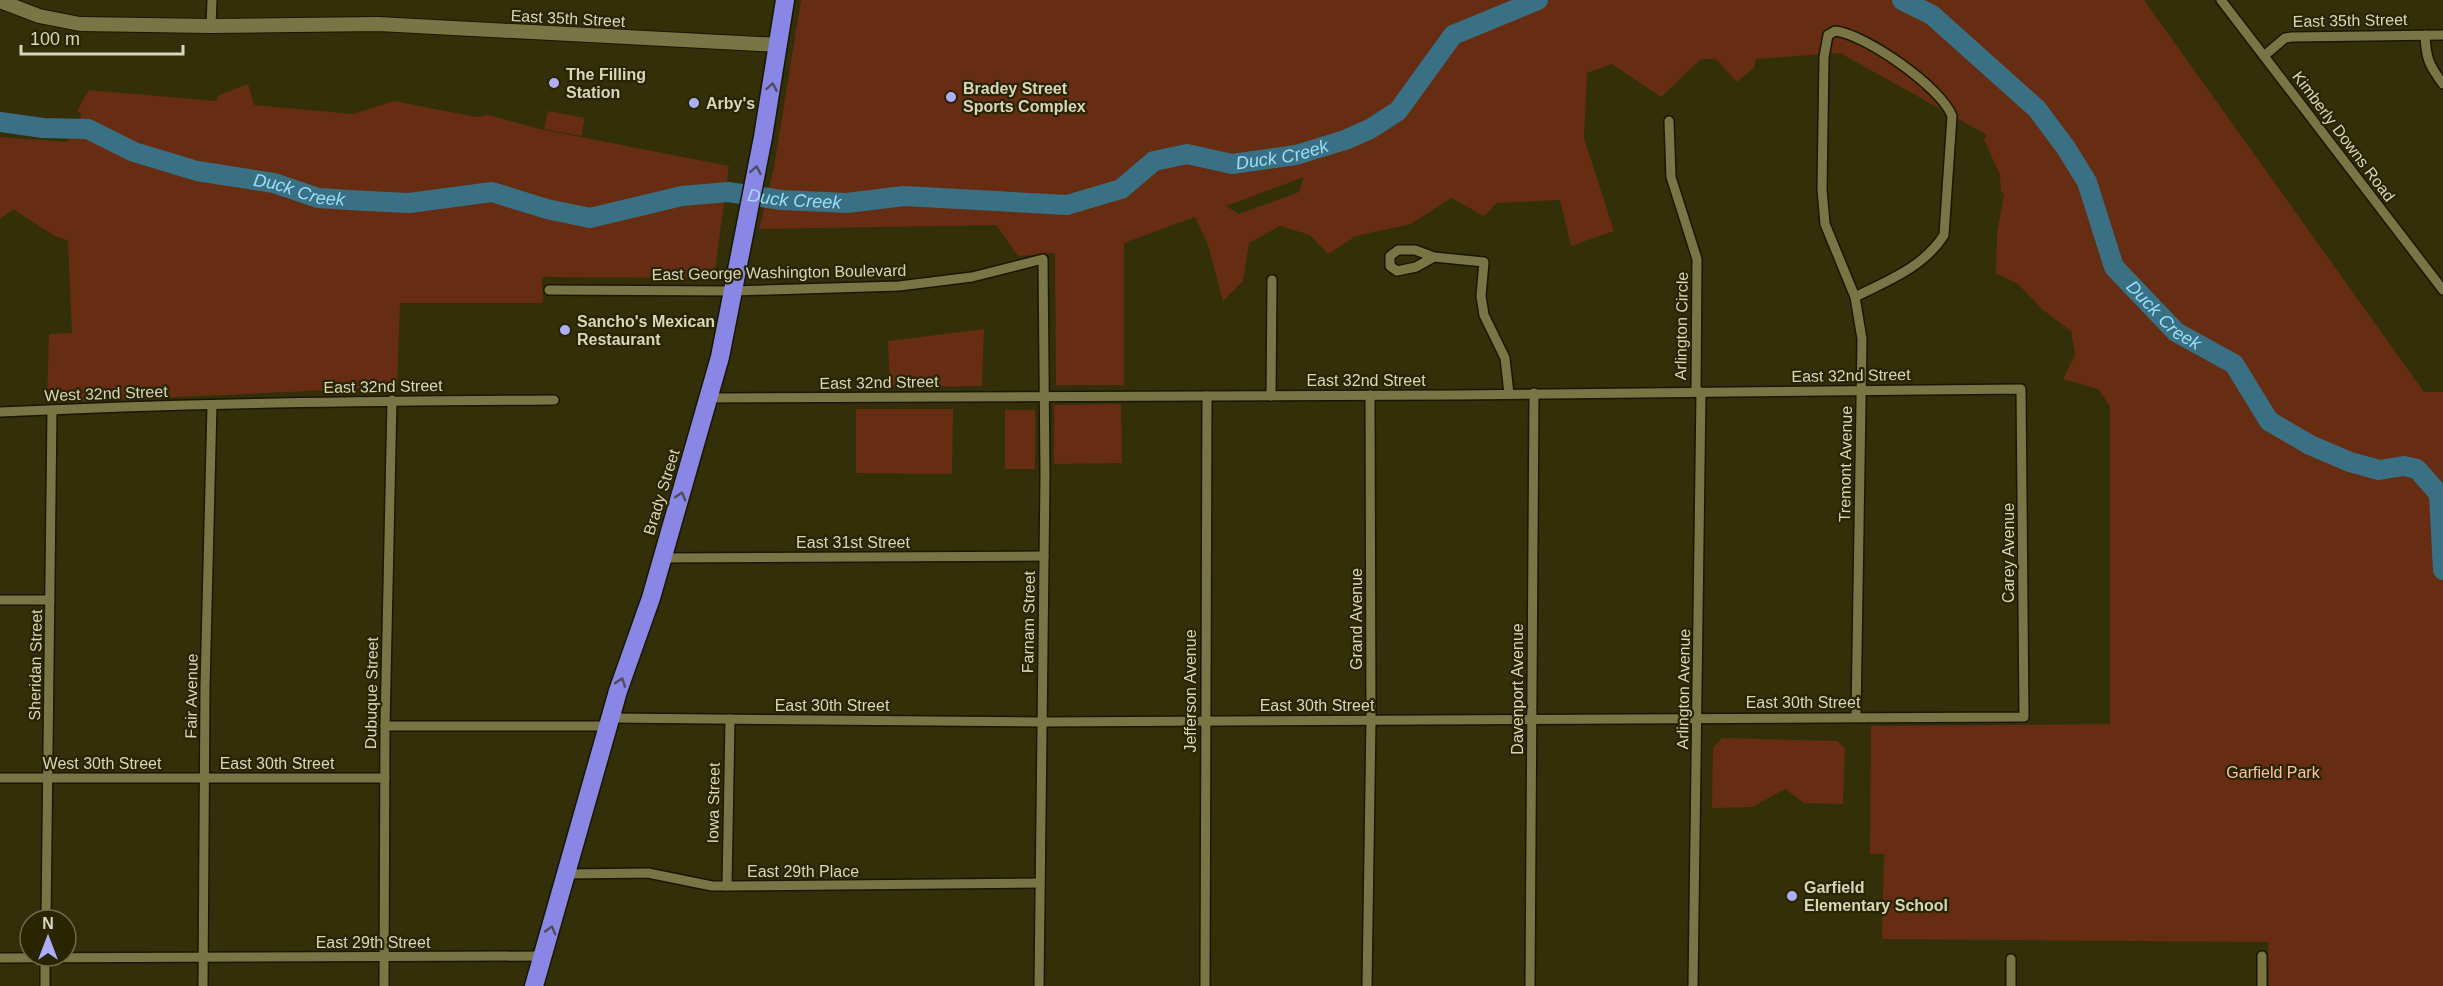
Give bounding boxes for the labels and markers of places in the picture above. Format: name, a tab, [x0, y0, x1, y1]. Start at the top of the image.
place label: The Filling Station	[566, 66, 646, 101]
marker: The Filling Station	[547, 76, 561, 90]
place label: Bradey Street Sports Complex	[963, 80, 1086, 115]
marker: Bradey Street Sports Complex	[944, 90, 958, 104]
place label: Arby's	[706, 95, 755, 112]
marker: Arby's	[687, 96, 701, 110]
place label: Sancho's Mexican Restaurant	[577, 313, 715, 348]
marker: Sancho's Mexican Restaurant	[558, 323, 572, 337]
place label: Garfield Elementary School	[1804, 879, 1948, 914]
marker: Garfield Elementary School	[1785, 889, 1799, 903]

